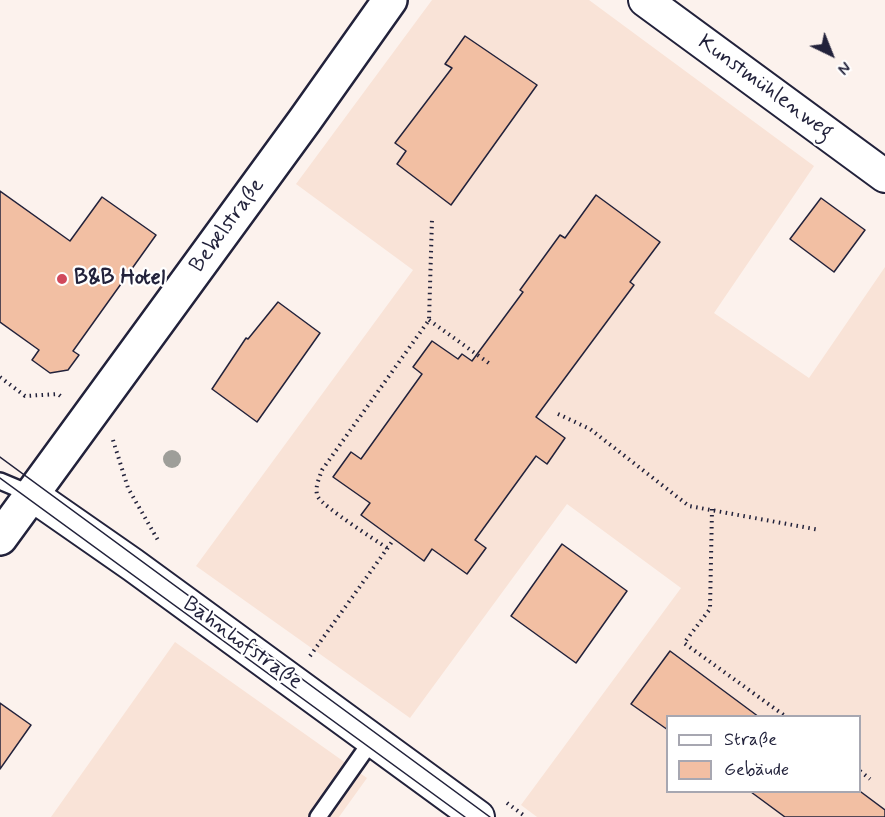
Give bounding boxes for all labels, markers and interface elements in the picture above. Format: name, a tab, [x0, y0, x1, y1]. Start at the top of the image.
north arrow	[801, 24, 861, 84]
street label: Kunstmühlenweg	[692, 30, 838, 146]
text: N	[833, 56, 855, 79]
street label: Bebelstraße	[185, 174, 271, 278]
place label: B&B Hotel	[74, 266, 165, 292]
marker: B&B Hotel	[55, 272, 69, 286]
street label: Bahnhofstraße	[177, 592, 307, 696]
legend	[666, 715, 861, 793]
text: Straße	[724, 728, 777, 752]
text: Gebäude	[724, 758, 789, 782]

